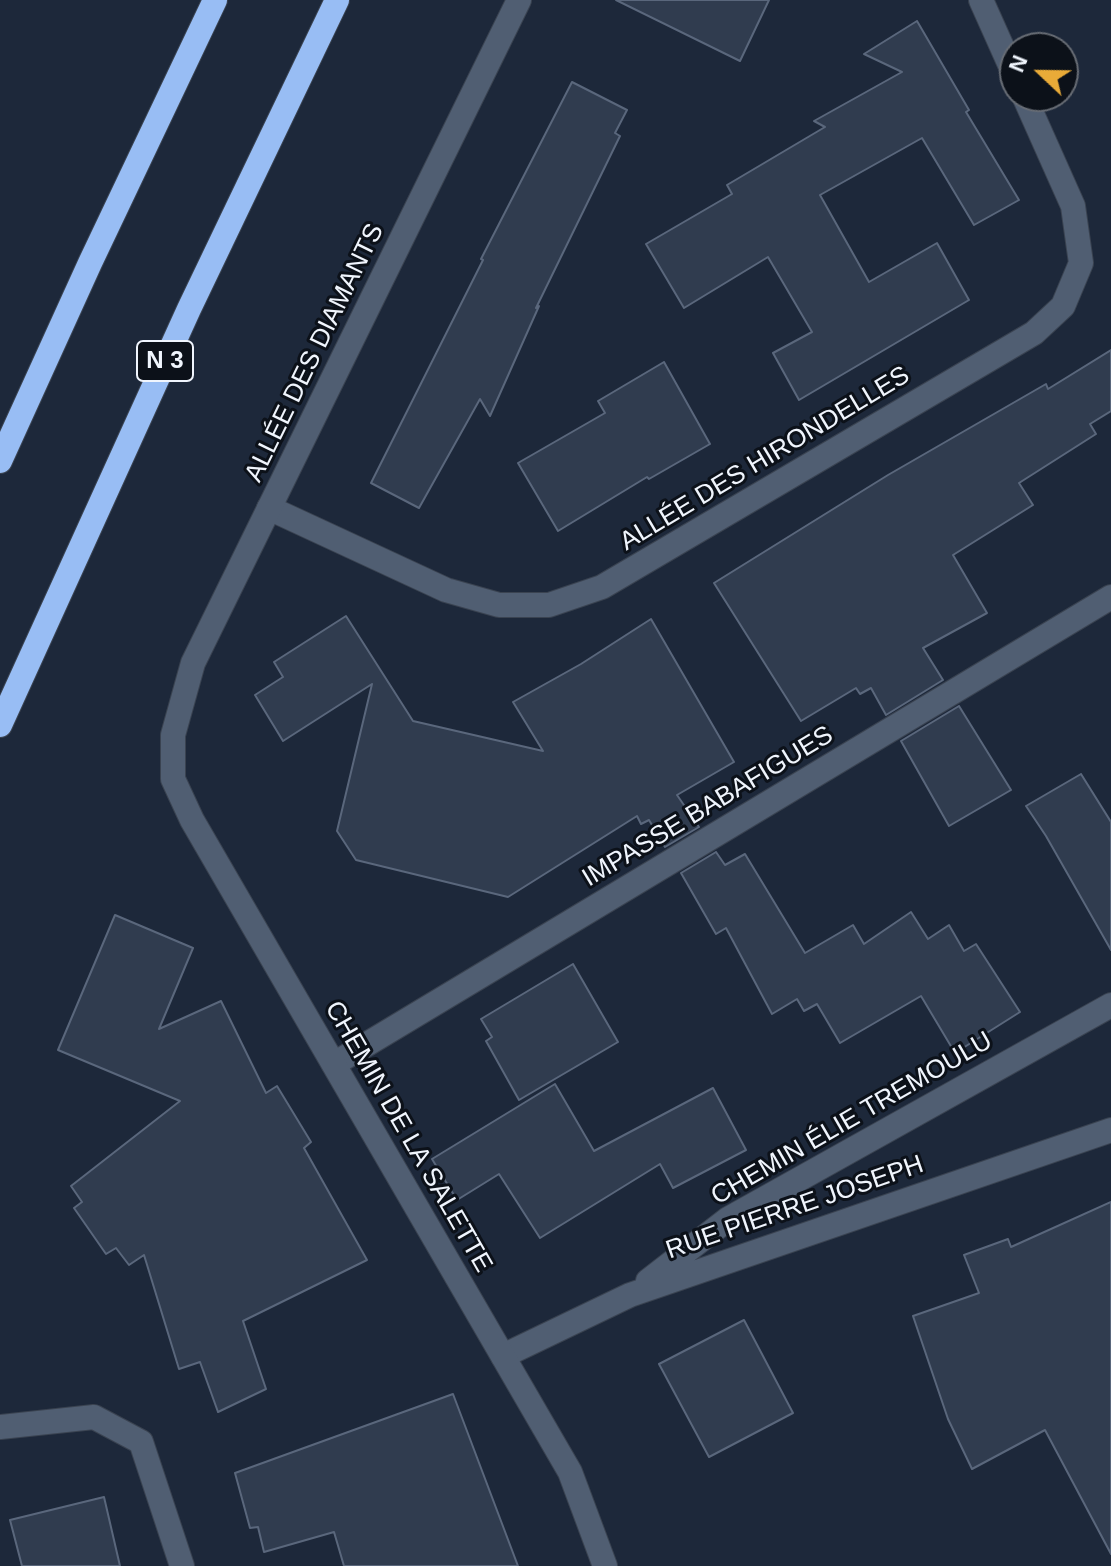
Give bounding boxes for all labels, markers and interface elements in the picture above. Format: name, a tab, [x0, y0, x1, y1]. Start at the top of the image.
north arrow	[999, 32, 1079, 112]
text: N	[1004, 52, 1033, 76]
street label: ALLÉE DES DIAMANTS	[239, 219, 391, 487]
road number: N 3	[137, 341, 193, 381]
street label: ALLÉE DES HIRONDELLES	[615, 360, 915, 558]
street label: IMPASSE BABAFIGUES	[577, 720, 839, 894]
street label: CHEMIN DE LA SALETTE	[318, 996, 498, 1278]
street label: CHEMIN ÉLIE TREMOULU	[706, 1026, 998, 1212]
street label: RUE PIERRE JOSEPH	[662, 1149, 928, 1267]

